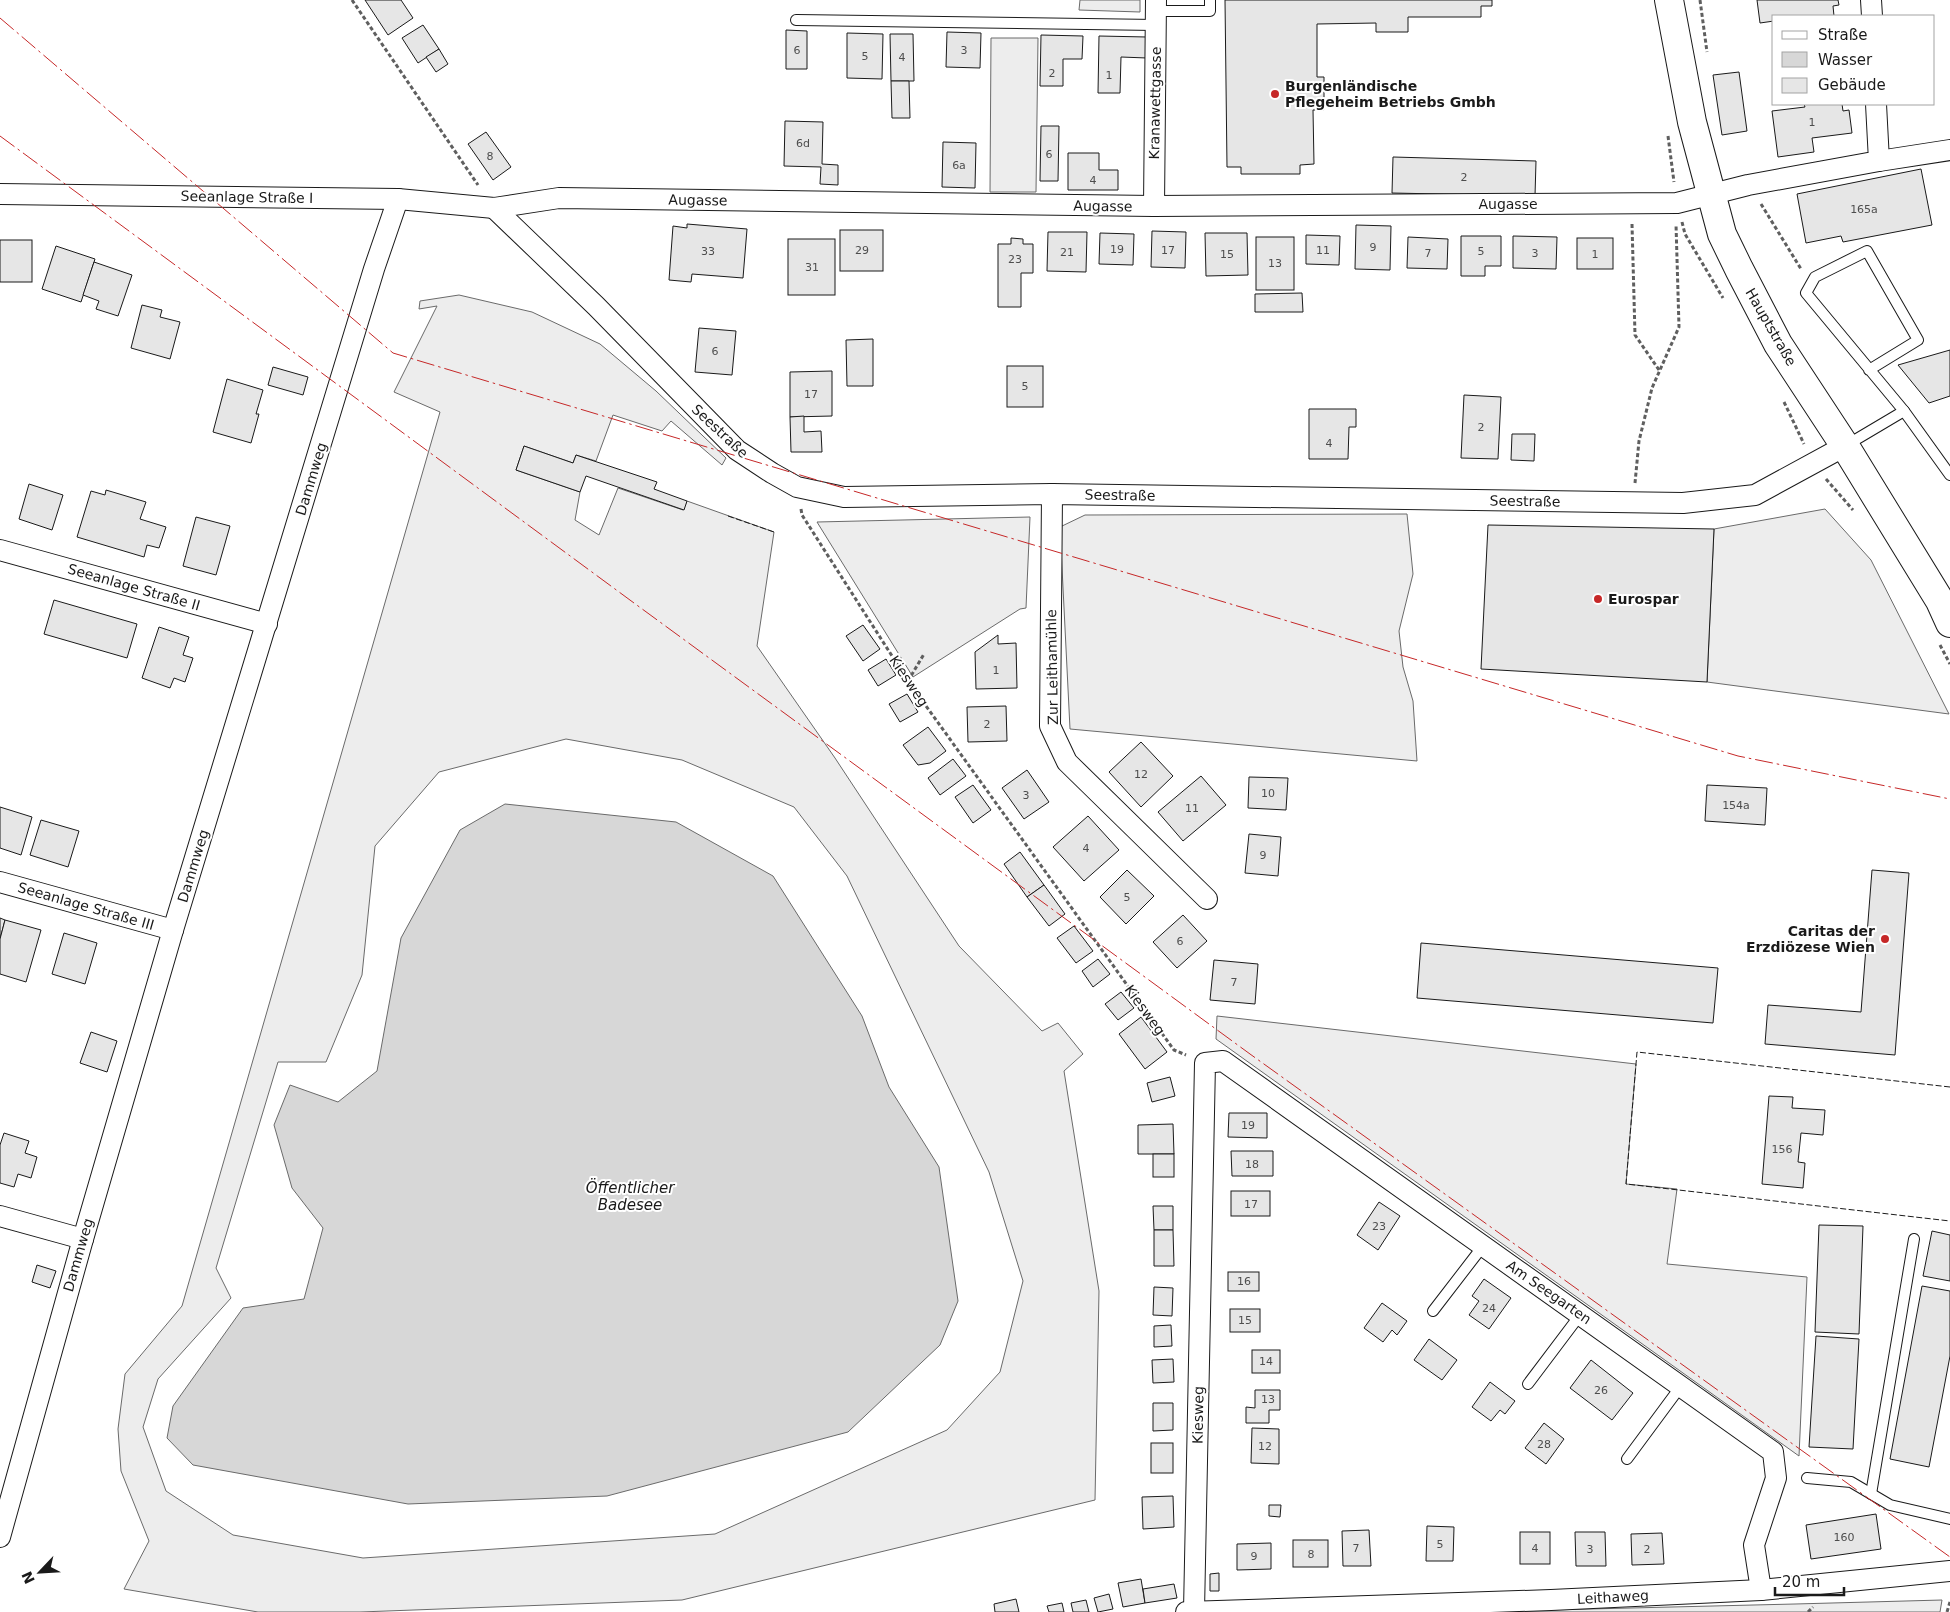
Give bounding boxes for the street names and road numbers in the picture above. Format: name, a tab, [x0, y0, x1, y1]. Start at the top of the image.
street label: Kranawettgasse	[1146, 47, 1164, 159]
street label: Seeanlage Straße I	[181, 188, 313, 206]
street label: Augasse	[668, 191, 728, 209]
street label: Augasse	[1478, 196, 1538, 212]
street label: Augasse	[1073, 197, 1133, 215]
street label: Hauptstraße	[1742, 285, 1800, 369]
street label: Seestraße	[689, 401, 751, 461]
street label: Dammweg	[292, 441, 330, 517]
street label: Seestraße	[1085, 486, 1155, 504]
street label: Seestraße	[1490, 492, 1560, 510]
street label: Seeanlage Straße II	[66, 560, 202, 614]
street label: Zur Leithamühle	[1043, 609, 1061, 725]
street label: Kiesweg	[886, 653, 932, 709]
street label: Dammweg	[174, 828, 212, 904]
street label: Seeanlage Straße III	[16, 879, 156, 933]
street label: Kiesweg	[1122, 982, 1168, 1038]
street label: Dammweg	[60, 1216, 96, 1294]
street label: Am Seegarten	[1503, 1257, 1595, 1327]
street label: Kiesweg	[1189, 1386, 1207, 1444]
street label: Leithaweg	[1577, 1587, 1649, 1607]

